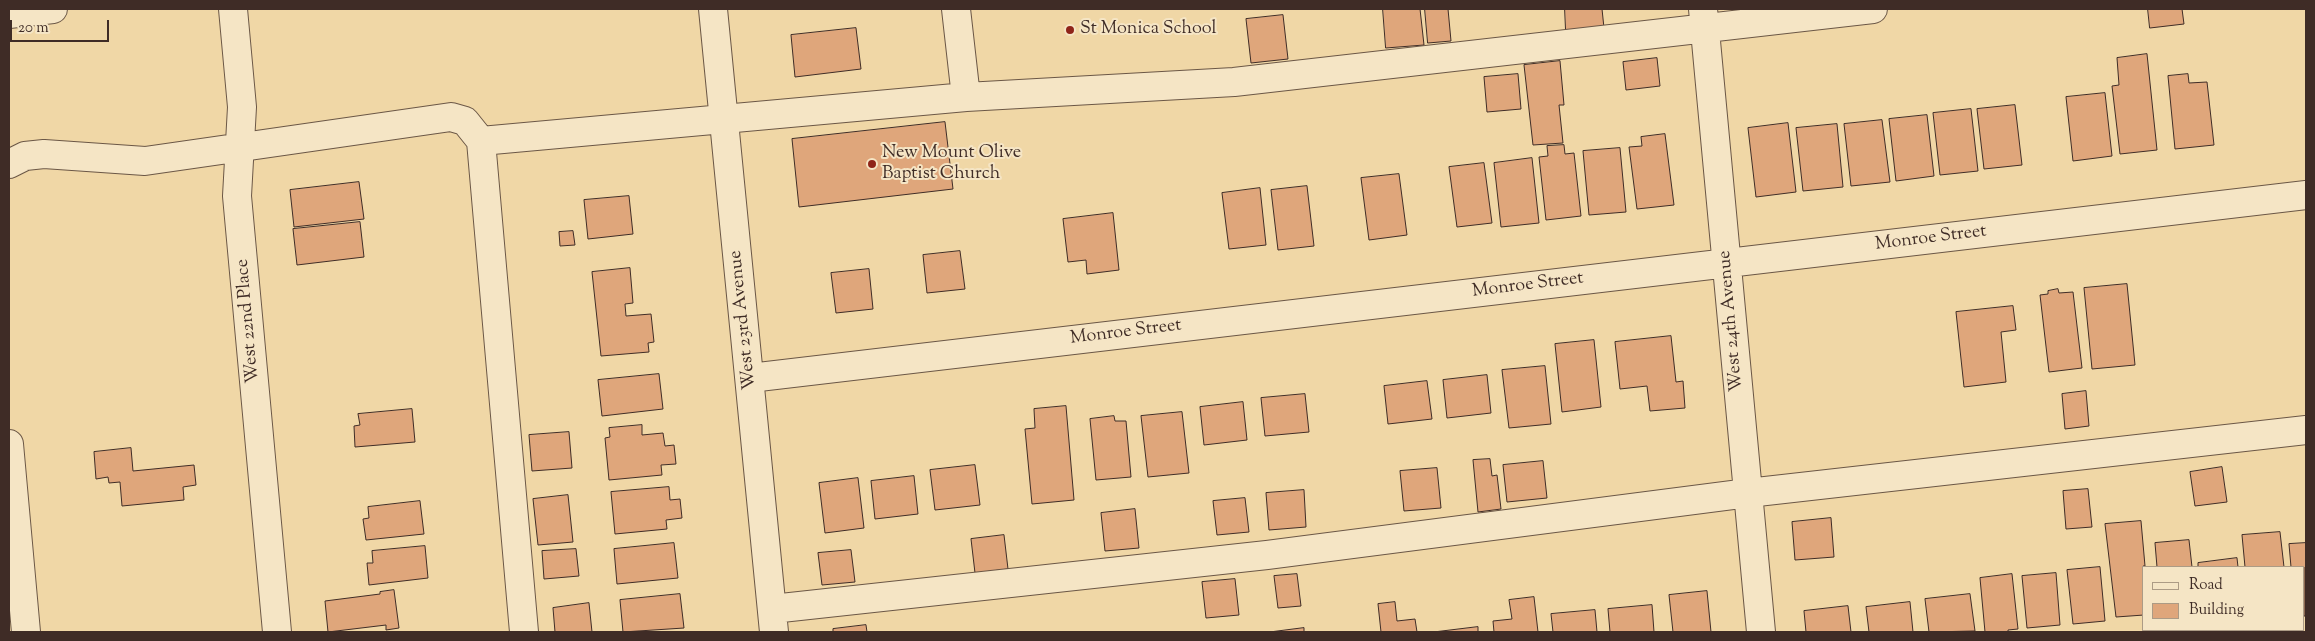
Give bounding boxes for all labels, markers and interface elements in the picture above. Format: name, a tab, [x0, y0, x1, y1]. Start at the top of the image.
scale bar	[12, 10, 111, 42]
text: 20 m	[18, 18, 49, 39]
place label: St Monica School	[1080, 19, 1217, 41]
marker: St Monica School	[1064, 24, 1076, 36]
place label: New Mount Olive Baptist Church	[882, 143, 1021, 186]
marker: New Mount Olive Baptist Church	[866, 158, 878, 170]
street label: Monroe Street	[1874, 221, 1988, 257]
street label: West 23rd Avenue	[726, 249, 762, 391]
street label: West 24th Avenue	[1715, 249, 1749, 393]
street label: West 22nd Place	[233, 258, 265, 384]
street label: Monroe Street	[1471, 268, 1585, 304]
street label: Monroe Street	[1069, 315, 1183, 351]
legend	[2142, 566, 2305, 631]
text: Road	[2189, 575, 2223, 596]
text: Building	[2189, 600, 2244, 621]

